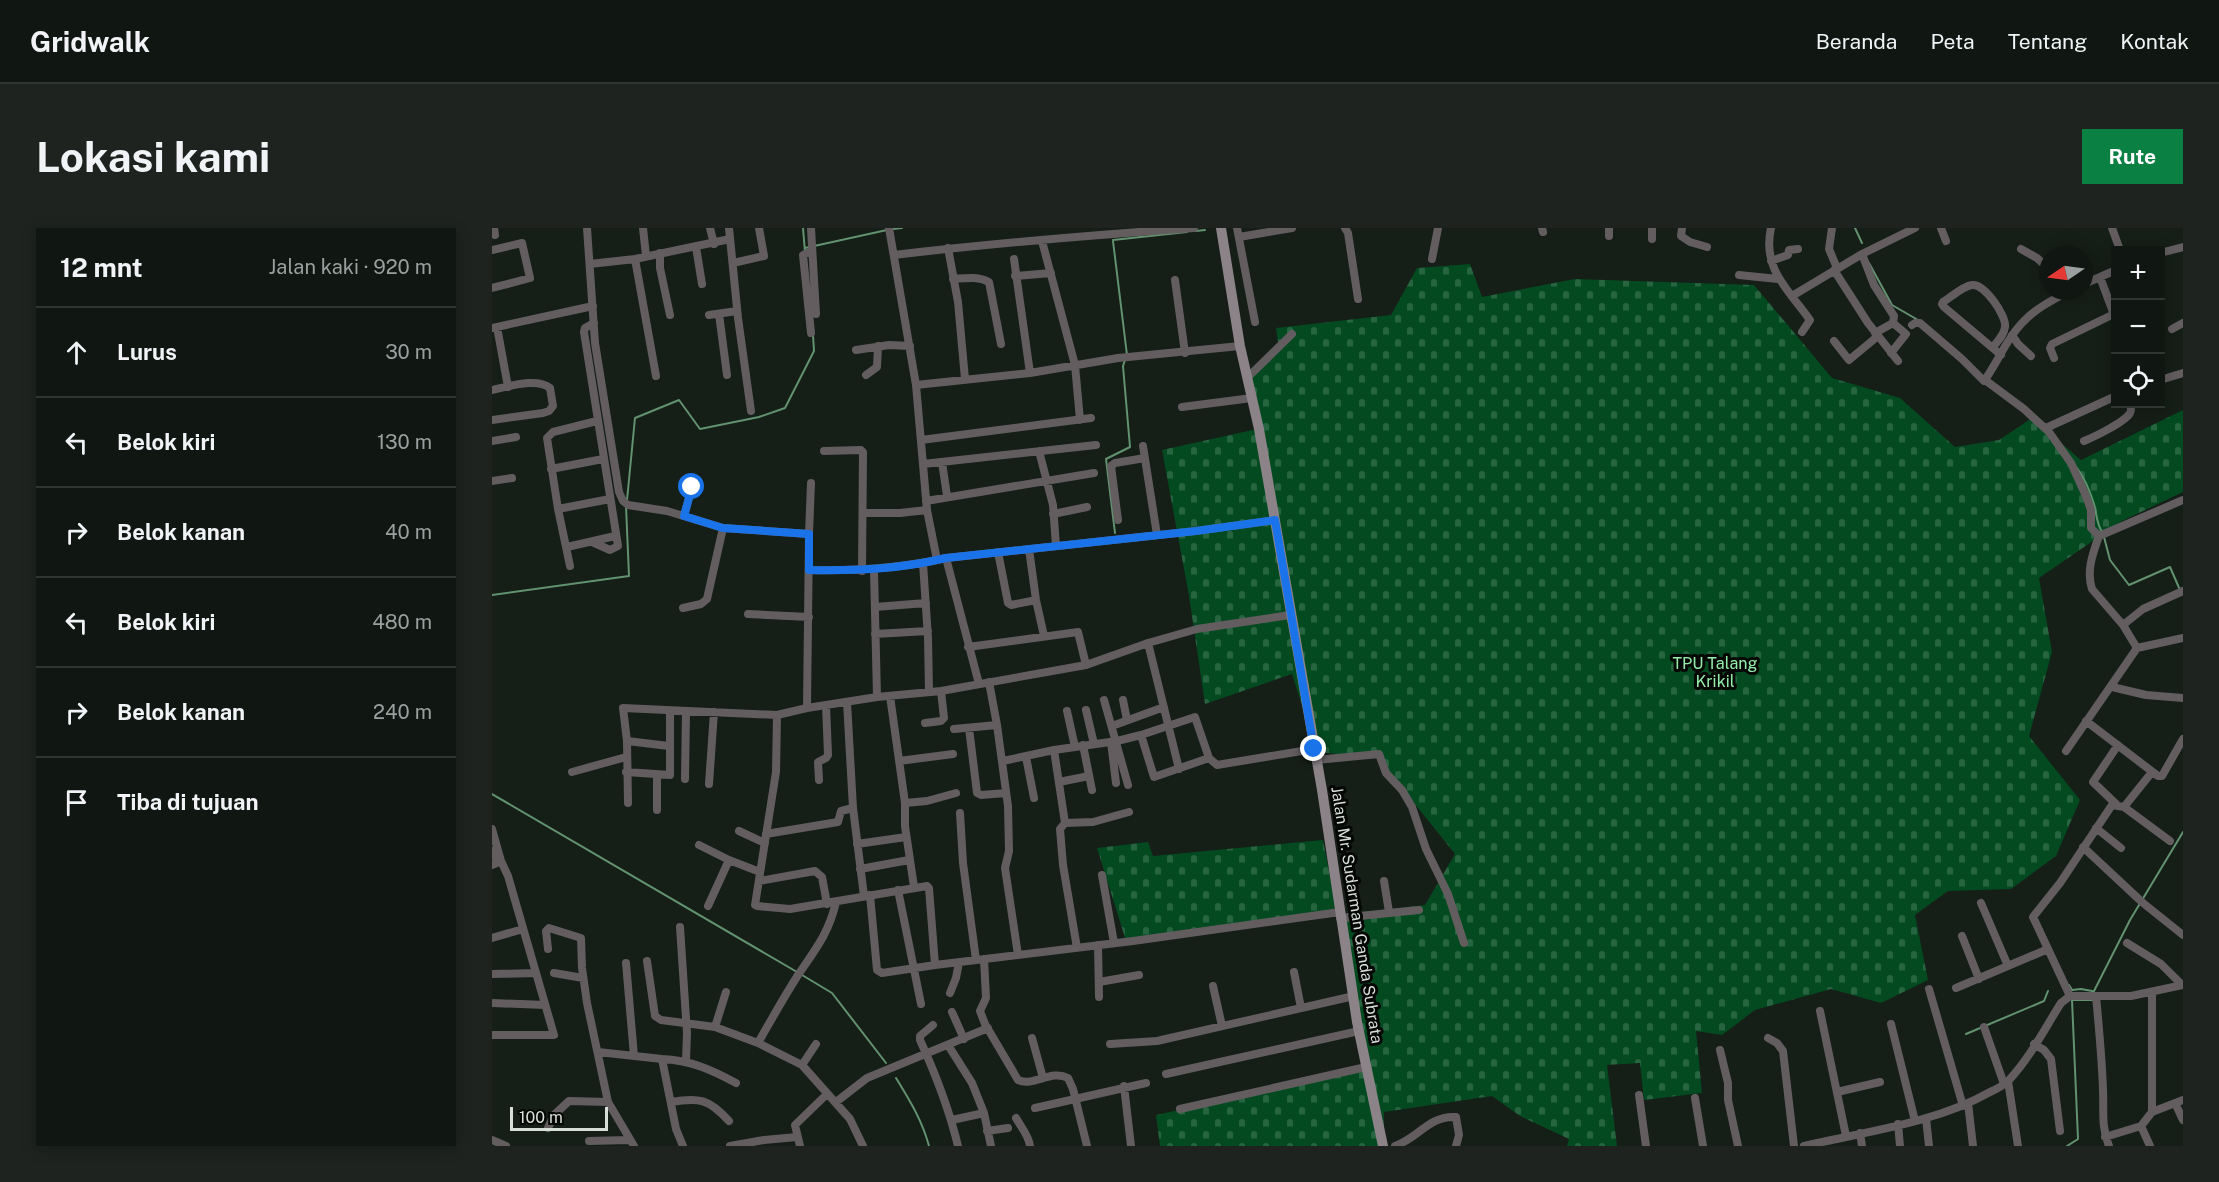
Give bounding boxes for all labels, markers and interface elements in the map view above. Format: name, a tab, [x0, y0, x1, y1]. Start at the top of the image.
text: Gridwalk	[30, 25, 150, 58]
text: Beranda	[1816, 29, 1897, 54]
text: Peta	[1930, 29, 1975, 54]
text: Tentang	[2008, 29, 2087, 54]
text: Kontak	[2120, 29, 2189, 54]
button: Rute	[2082, 129, 2183, 184]
text: Lokasi kami	[36, 132, 270, 181]
north arrow	[2039, 246, 2093, 300]
map controls	[2111, 246, 2165, 408]
button: +	[2111, 246, 2165, 300]
text: 12 mnt	[60, 252, 143, 283]
text: Jalan kaki · 920 m	[269, 255, 432, 279]
button: −	[2111, 300, 2165, 354]
icon: ahead	[60, 336, 93, 369]
text: Lurus	[117, 339, 177, 365]
text: 30 m	[385, 340, 432, 364]
button: locate	[2111, 354, 2165, 408]
icon: left	[60, 426, 93, 459]
text: Belok kiri	[117, 429, 215, 455]
text: 130 m	[377, 430, 432, 454]
route start	[678, 473, 704, 499]
icon: right	[60, 516, 93, 549]
text: Belok kanan	[117, 519, 245, 545]
text: 40 m	[385, 520, 432, 544]
icon: left	[60, 606, 93, 639]
text: Belok kiri	[117, 609, 215, 635]
text: 480 m	[372, 610, 432, 634]
park label: TPU Talang Krikil	[1673, 654, 1758, 691]
icon: right	[60, 696, 93, 729]
text: Belok kanan	[117, 699, 245, 725]
text: 240 m	[373, 700, 432, 724]
route end	[1300, 735, 1326, 761]
street label: Jalan Mr. Sudarman Ganda Subrata	[1327, 785, 1387, 1045]
icon: arrive	[60, 786, 93, 819]
text: Tiba di tujuan	[117, 789, 258, 815]
scale bar	[510, 1104, 608, 1132]
text: 100 m	[519, 1108, 563, 1127]

